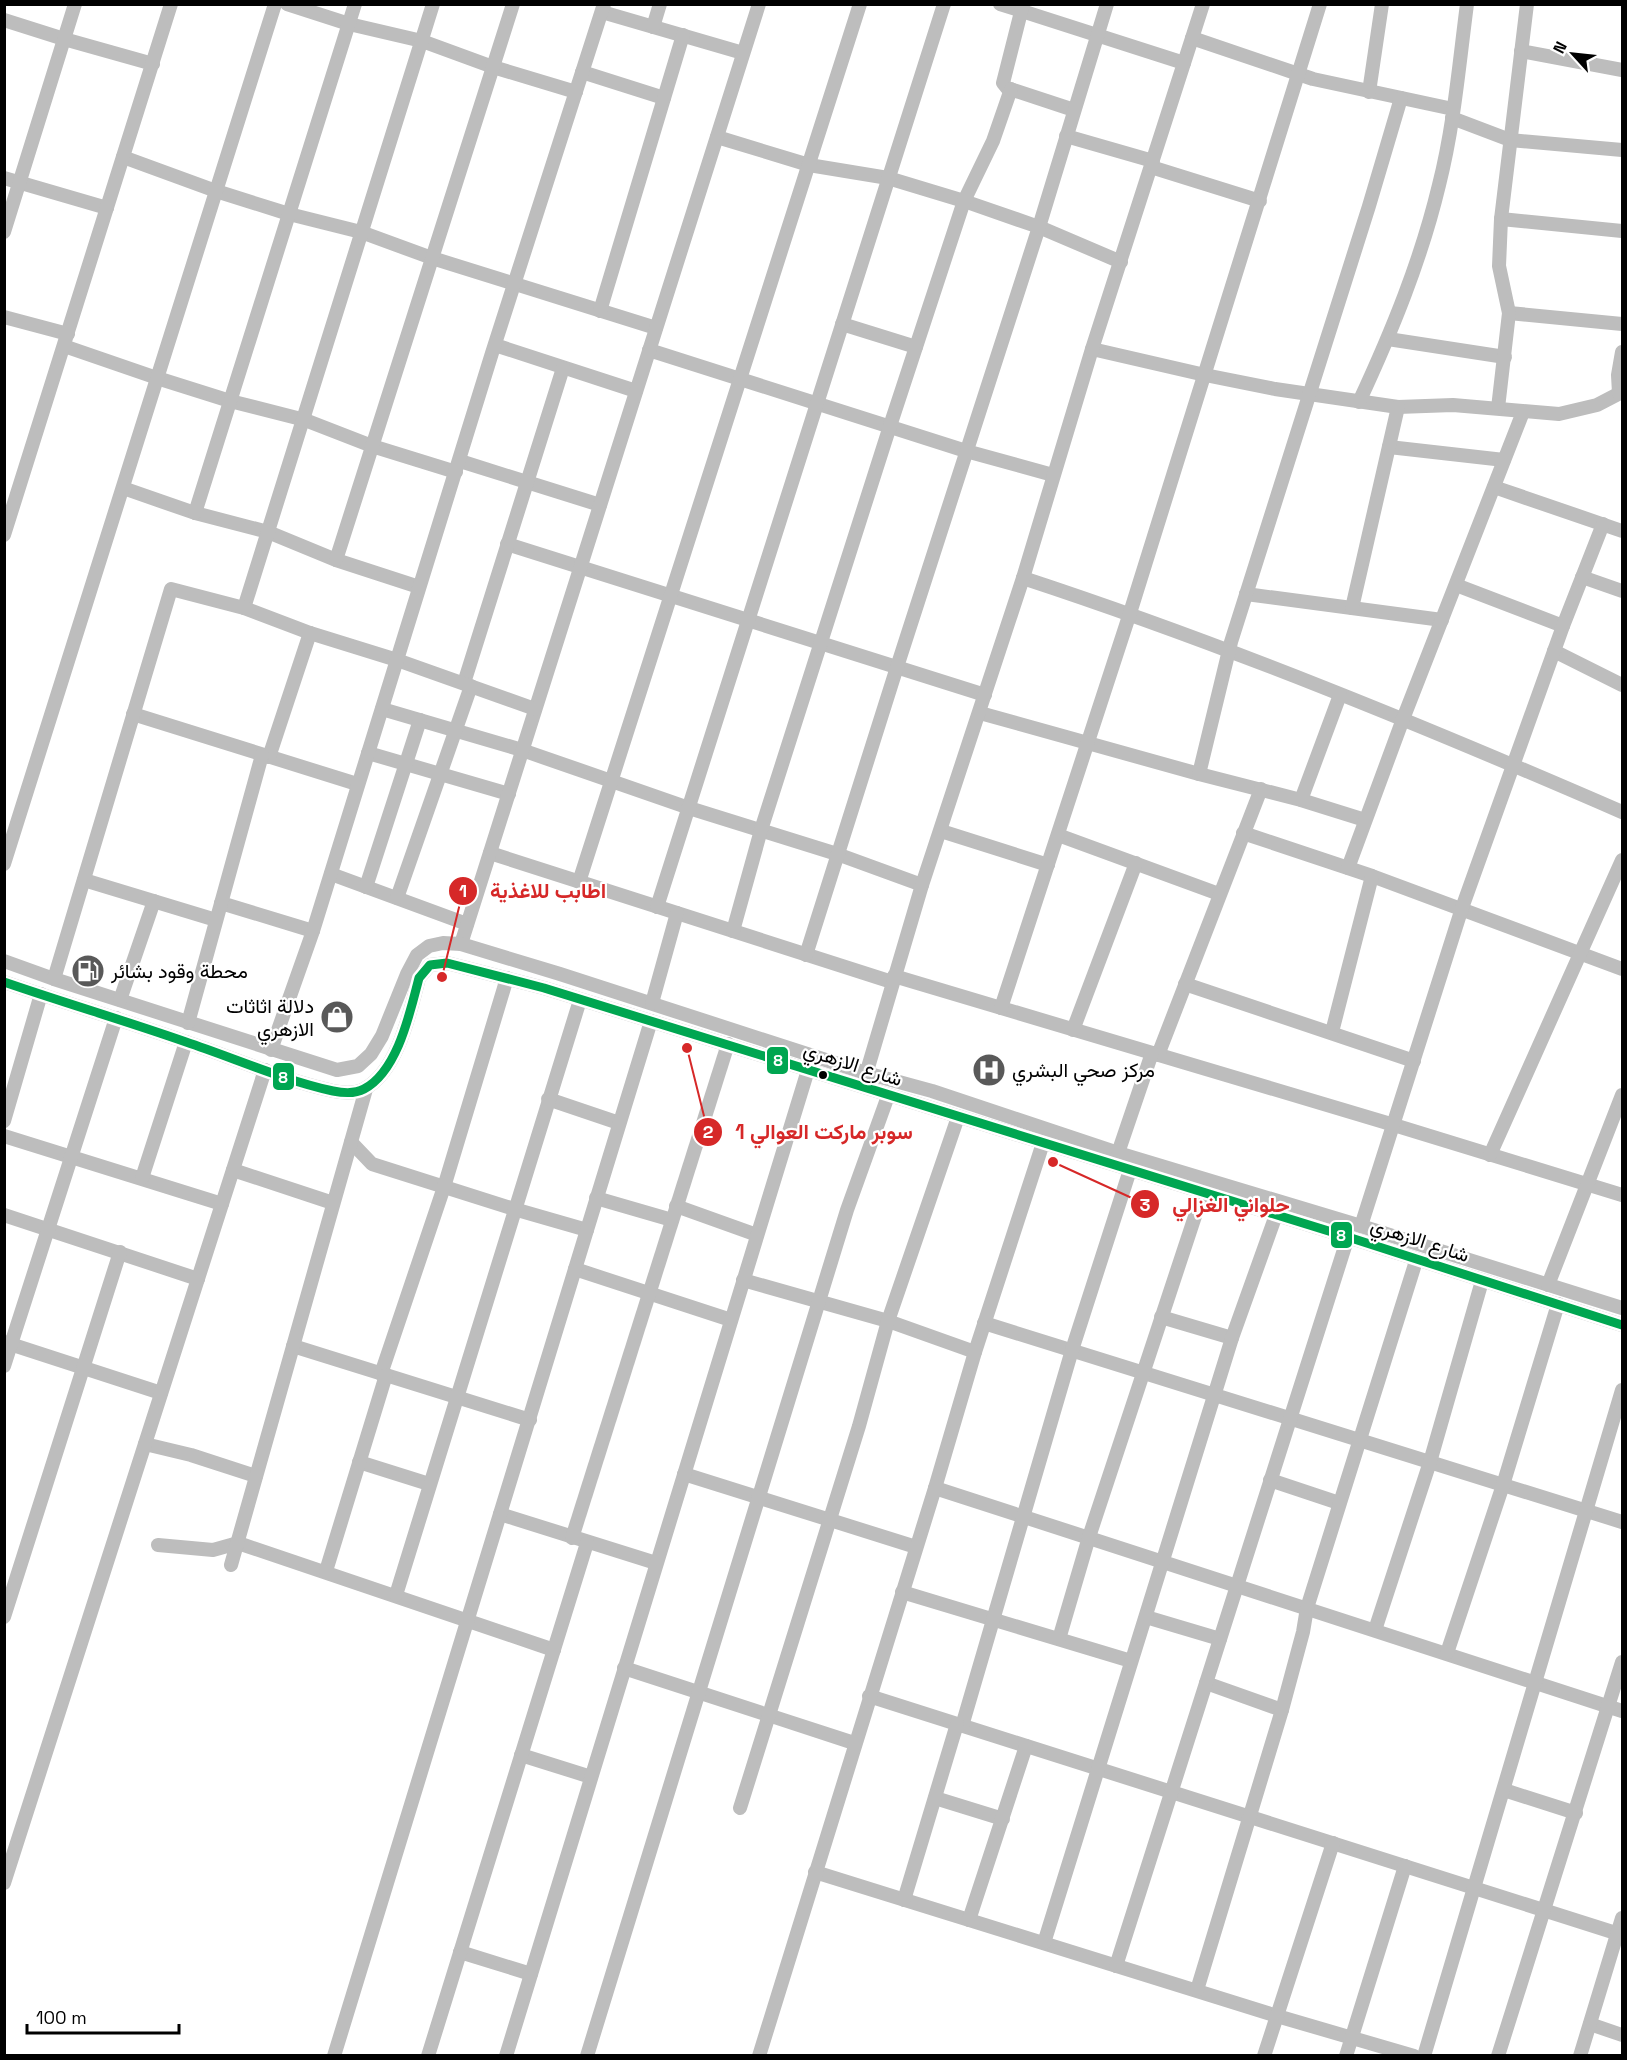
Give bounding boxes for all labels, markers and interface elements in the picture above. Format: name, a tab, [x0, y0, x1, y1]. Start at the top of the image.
north arrow	[1543, 24, 1603, 84]
text: N	[1548, 38, 1572, 57]
callout: اطابب للاغذية	[448, 871, 618, 910]
text: اطابب للاغذية	[490, 877, 606, 904]
text: 1	[459, 879, 467, 902]
fuel station icon: محطة وقود بشائر	[70, 953, 106, 989]
place label: محطة وقود بشائر	[110, 958, 248, 984]
place label: دلالة اثاثات الازهري	[226, 993, 314, 1046]
shop icon: دلالة اثاثات الازهري	[319, 999, 355, 1035]
street label: شارع الازهري	[799, 1036, 906, 1096]
line badge: 8	[766, 1046, 789, 1075]
text: 8	[773, 1050, 783, 1071]
hospital icon: مركز صحي البشري	[971, 1052, 1007, 1088]
place label: مركز صحي البشري	[1012, 1057, 1155, 1087]
line badge: 8	[272, 1062, 295, 1091]
text: 8	[278, 1067, 288, 1088]
unlabelled marker	[817, 1069, 829, 1081]
callout: سوبر ماركت العوالي 1	[693, 1112, 924, 1151]
text: سوبر ماركت العوالي 1	[735, 1118, 913, 1149]
text: 2	[703, 1120, 714, 1143]
callout: حلواني الغزالي	[1130, 1185, 1302, 1224]
text: حلواني الغزالي	[1172, 1191, 1290, 1222]
text: 3	[1140, 1193, 1151, 1216]
street label: شارع الازهري	[1366, 1212, 1473, 1272]
line badge: 8	[1330, 1221, 1353, 1249]
text: 8	[1336, 1225, 1346, 1246]
scale bar	[27, 1997, 178, 2035]
text: 100 m	[36, 2006, 87, 2029]

